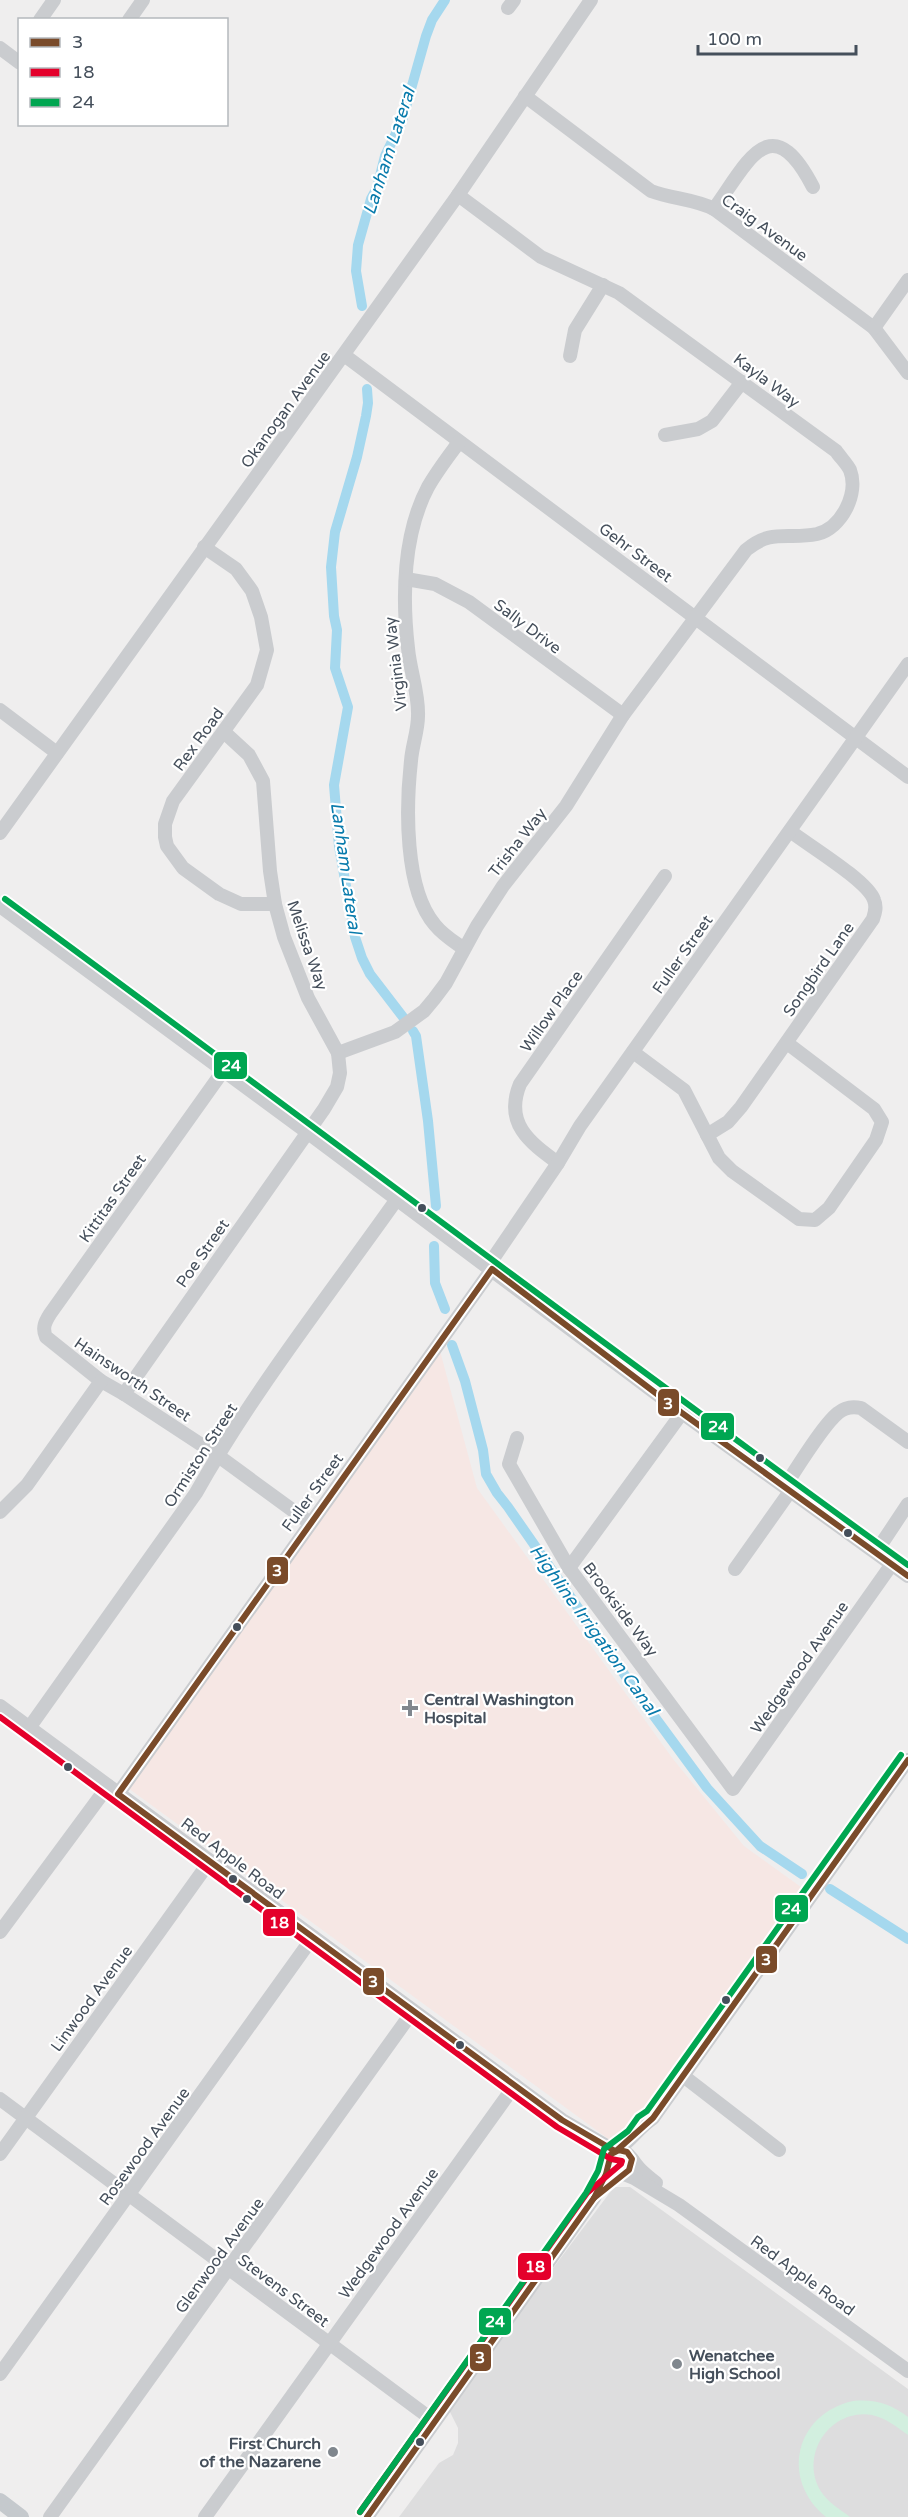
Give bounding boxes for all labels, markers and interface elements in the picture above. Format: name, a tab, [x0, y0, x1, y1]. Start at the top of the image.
legend	[18, 18, 228, 126]
scale bar	[698, 18, 856, 56]
text: 100 m	[707, 28, 762, 50]
text: 3	[72, 31, 83, 53]
text: 18	[72, 61, 95, 83]
water label: Lanham Lateral	[358, 82, 421, 217]
text: 24	[72, 91, 95, 113]
street label: Craig Avenue	[717, 190, 811, 266]
street label: Okanogan Avenue	[237, 347, 335, 472]
street label: Kayla Way	[729, 349, 804, 413]
street label: Gehr Street	[595, 519, 676, 587]
street label: Sally Drive	[490, 595, 565, 659]
street label: Virginia Way	[380, 615, 412, 712]
street label: Rex Road	[169, 704, 228, 775]
water label: Lanham Lateral	[326, 801, 366, 938]
street label: Trisha Way	[485, 804, 551, 881]
street label: Melissa Way	[282, 898, 332, 993]
street label: Fuller Street	[648, 911, 717, 998]
street label: Songbird Lane	[779, 919, 859, 1021]
street label: Willow Place	[516, 967, 587, 1056]
line badge: 24	[213, 1051, 248, 1080]
text: 24	[221, 1056, 241, 1076]
street label: Kittitas Street	[75, 1150, 151, 1247]
unlabelled marker	[416, 1202, 428, 1214]
street label: Poe Street	[172, 1215, 234, 1292]
street label: Hainsworth Street	[70, 1333, 195, 1426]
line badge: 3	[657, 1388, 680, 1417]
text: 3	[663, 1394, 673, 1414]
street label: Ormiston Street	[160, 1400, 242, 1512]
line badge: 24	[700, 1412, 735, 1441]
text: 24	[708, 1417, 728, 1437]
street label: Fuller Street	[278, 1450, 348, 1536]
unlabelled marker	[754, 1452, 766, 1464]
unlabelled marker	[842, 1527, 854, 1539]
water label: Highline Irrigation Canal	[525, 1540, 665, 1722]
line badge: 3	[266, 1556, 289, 1585]
street label: Brookside Way	[578, 1558, 662, 1661]
text: 3	[272, 1561, 282, 1581]
street label: Wedgewood Avenue	[747, 1597, 853, 1738]
unlabelled marker	[231, 1621, 243, 1633]
place label: Central Washington Hospital	[424, 1690, 574, 1728]
marker: Central Washington Hospital	[401, 1699, 419, 1717]
unlabelled marker	[62, 1761, 74, 1773]
street label: Red Apple Road	[177, 1813, 288, 1904]
unlabelled marker	[227, 1873, 239, 1885]
unlabelled marker	[241, 1893, 253, 1905]
line badge: 24	[774, 1894, 809, 1923]
text: 24	[781, 1899, 801, 1919]
line badge: 18	[262, 1908, 296, 1937]
text: 18	[269, 1913, 289, 1933]
street label: Linwood Avenue	[47, 1942, 137, 2056]
line badge: 3	[755, 1945, 778, 1974]
text: 3	[761, 1950, 771, 1970]
line badge: 3	[362, 1967, 385, 1996]
text: 3	[368, 1972, 378, 1992]
unlabelled marker	[720, 1994, 732, 2006]
unlabelled marker	[454, 2039, 466, 2051]
street label: Rosewood Avenue	[95, 2084, 194, 2210]
street label: Wedgewood Avenue	[335, 2164, 443, 2303]
street label: Glenwood Avenue	[171, 2194, 269, 2317]
street label: Red Apple Road	[746, 2231, 859, 2320]
street label: Stevens Street	[234, 2250, 333, 2332]
line badge: 18	[517, 2252, 552, 2281]
text: 18	[525, 2257, 545, 2277]
line badge: 24	[478, 2307, 512, 2336]
text: 24	[485, 2312, 505, 2332]
line badge: 3	[469, 2343, 492, 2372]
place label: Wenatchee High School	[689, 2346, 780, 2384]
text: 3	[475, 2348, 485, 2368]
marker: Wenatchee High School	[670, 2357, 684, 2371]
place label: First Church of the Nazarene	[199, 2434, 321, 2472]
unlabelled marker	[414, 2436, 426, 2448]
marker: First Church of the Nazarene	[326, 2445, 340, 2459]

